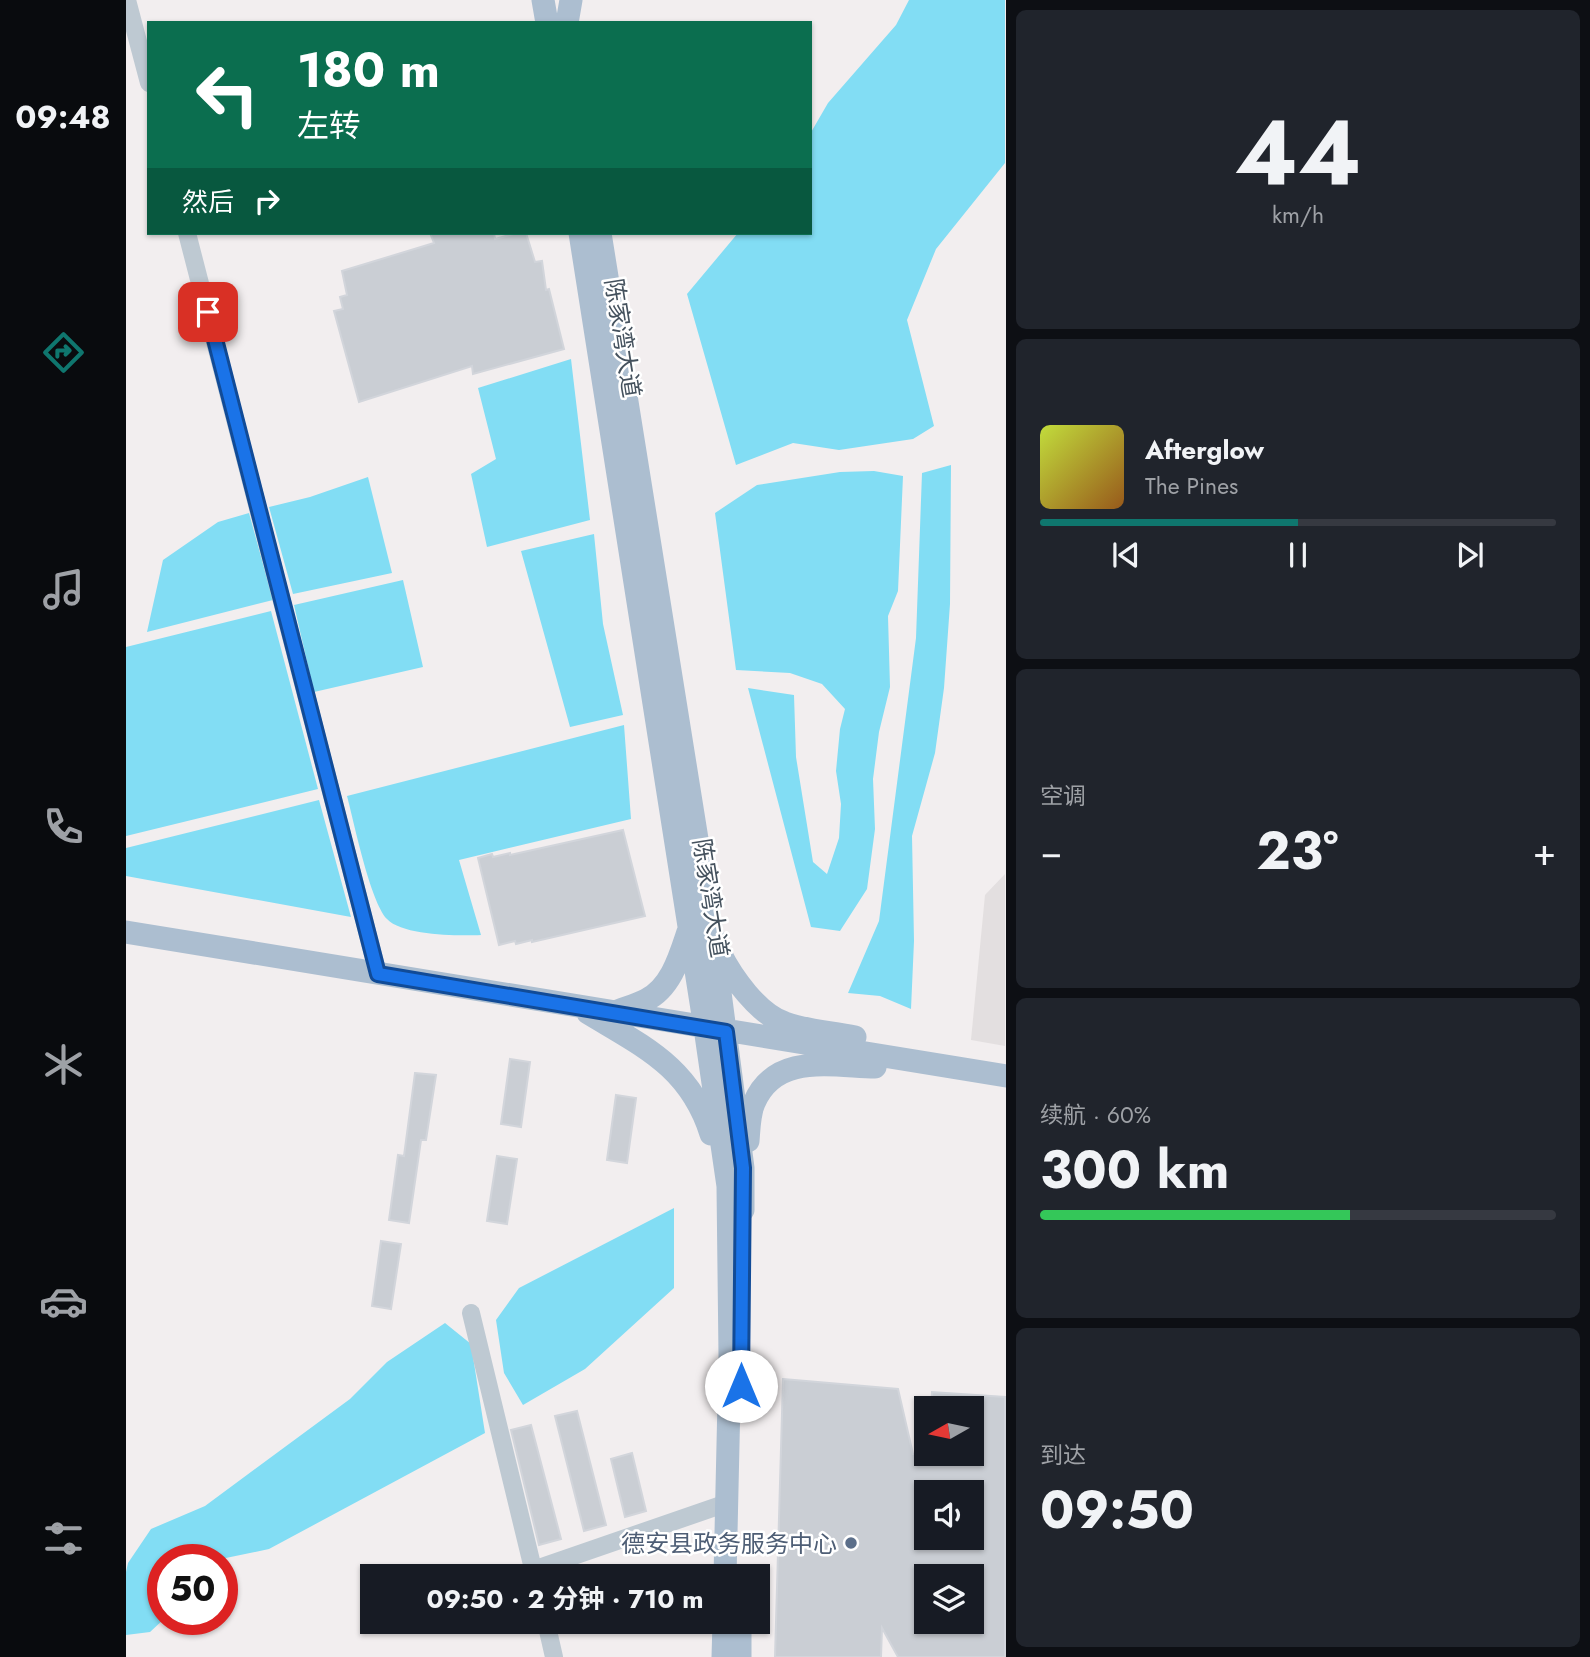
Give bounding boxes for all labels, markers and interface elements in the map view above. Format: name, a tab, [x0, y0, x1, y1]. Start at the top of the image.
text: 180 m	[297, 35, 440, 105]
icon: left	[182, 49, 273, 140]
text: 44	[1234, 87, 1362, 218]
text: 09:48	[15, 94, 111, 140]
text: 左转	[297, 103, 361, 149]
icon: right	[248, 182, 286, 220]
text: 然后	[182, 183, 234, 221]
text: km/h	[1272, 198, 1324, 232]
street label: 陈家湾大道	[596, 276, 650, 400]
pin	[178, 282, 238, 342]
icon: arrive	[189, 293, 227, 331]
icon: directions	[39, 328, 88, 377]
text: Afterglow	[1145, 431, 1264, 469]
text: The Pines	[1145, 469, 1238, 503]
icon: previous	[1107, 536, 1145, 574]
icon: pause	[1279, 536, 1317, 574]
icon: next	[1451, 536, 1489, 574]
icon: music	[39, 565, 88, 614]
text: 空调	[1040, 779, 1086, 813]
icon: phone	[39, 802, 88, 851]
text: 23°	[1257, 813, 1338, 889]
text: −	[1040, 824, 1062, 879]
text: +	[1533, 824, 1556, 879]
street label: 陈家湾大道	[684, 836, 738, 960]
icon: climate	[39, 1040, 88, 1089]
text: 续航 · 60%	[1040, 1098, 1151, 1132]
text: 300 km	[1040, 1132, 1229, 1208]
icon: car	[39, 1277, 88, 1326]
position arrow	[704, 1349, 778, 1423]
north arrow	[914, 1396, 984, 1466]
map controls	[914, 1396, 984, 1634]
text: 到达	[1040, 1438, 1086, 1472]
text: 09:50	[1040, 1472, 1194, 1548]
button: sound	[914, 1480, 984, 1550]
icon: filters	[39, 1514, 88, 1563]
place label: 德安县政务服务中心	[621, 1526, 837, 1561]
marker: 德安县政务服务中心	[843, 1535, 859, 1551]
speed limit sign: 50	[147, 1544, 238, 1635]
button: layers	[914, 1564, 984, 1634]
text: 09:50 · 2 分钟 · 710 m	[426, 1580, 704, 1618]

